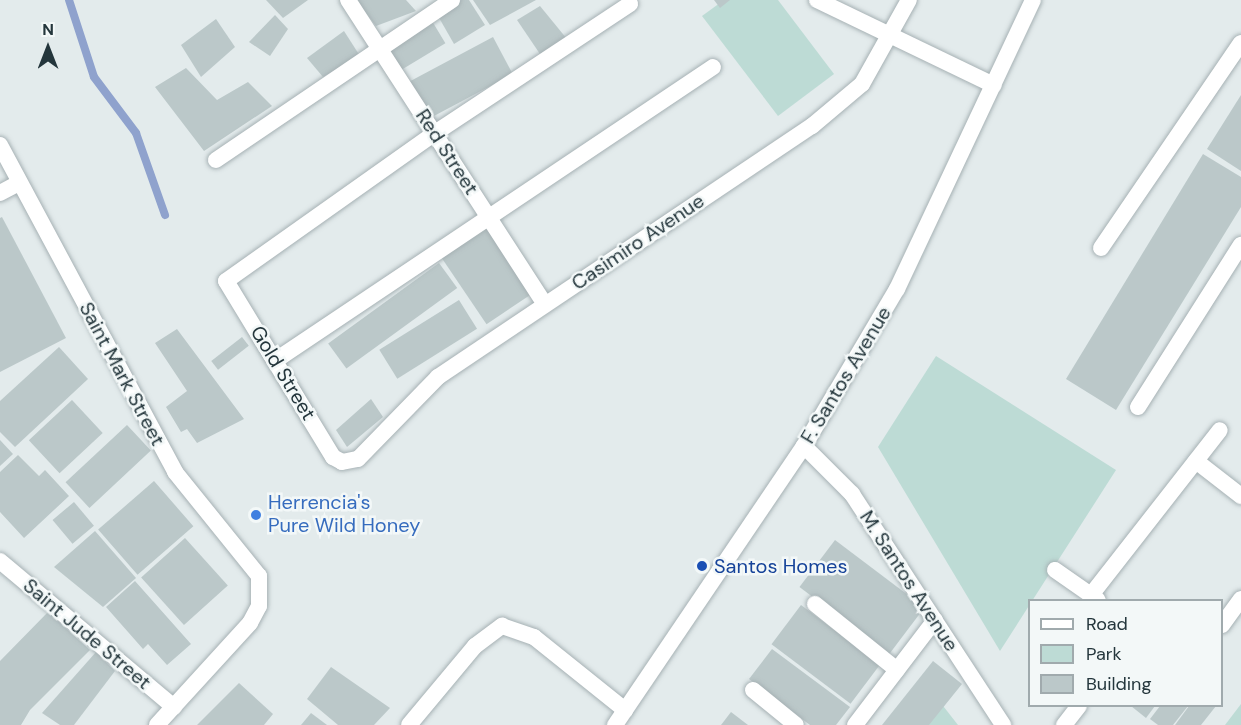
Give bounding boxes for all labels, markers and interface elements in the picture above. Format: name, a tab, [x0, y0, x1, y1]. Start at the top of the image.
north arrow	[18, 18, 78, 78]
text: N	[42, 19, 54, 40]
street label: Red Street	[410, 105, 484, 199]
street label: Casimiro Avenue	[567, 189, 709, 295]
street label: Saint Mark Street	[74, 298, 170, 450]
street label: F. Santos Avenue	[796, 302, 896, 448]
street label: Gold Street	[245, 321, 321, 425]
place label: Herrencia's Pure Wild Honey	[268, 491, 420, 538]
street label: M. Santos Avenue	[855, 506, 963, 656]
marker: Herrencia's Pure Wild Honey	[249, 508, 263, 522]
place label: Santos Homes	[714, 554, 847, 578]
marker: Santos Homes	[695, 559, 709, 573]
street label: Saint Jude Street	[18, 574, 156, 694]
legend	[1028, 599, 1223, 707]
text: Road	[1086, 612, 1128, 636]
text: Park	[1086, 642, 1122, 666]
text: Building	[1086, 672, 1151, 696]

